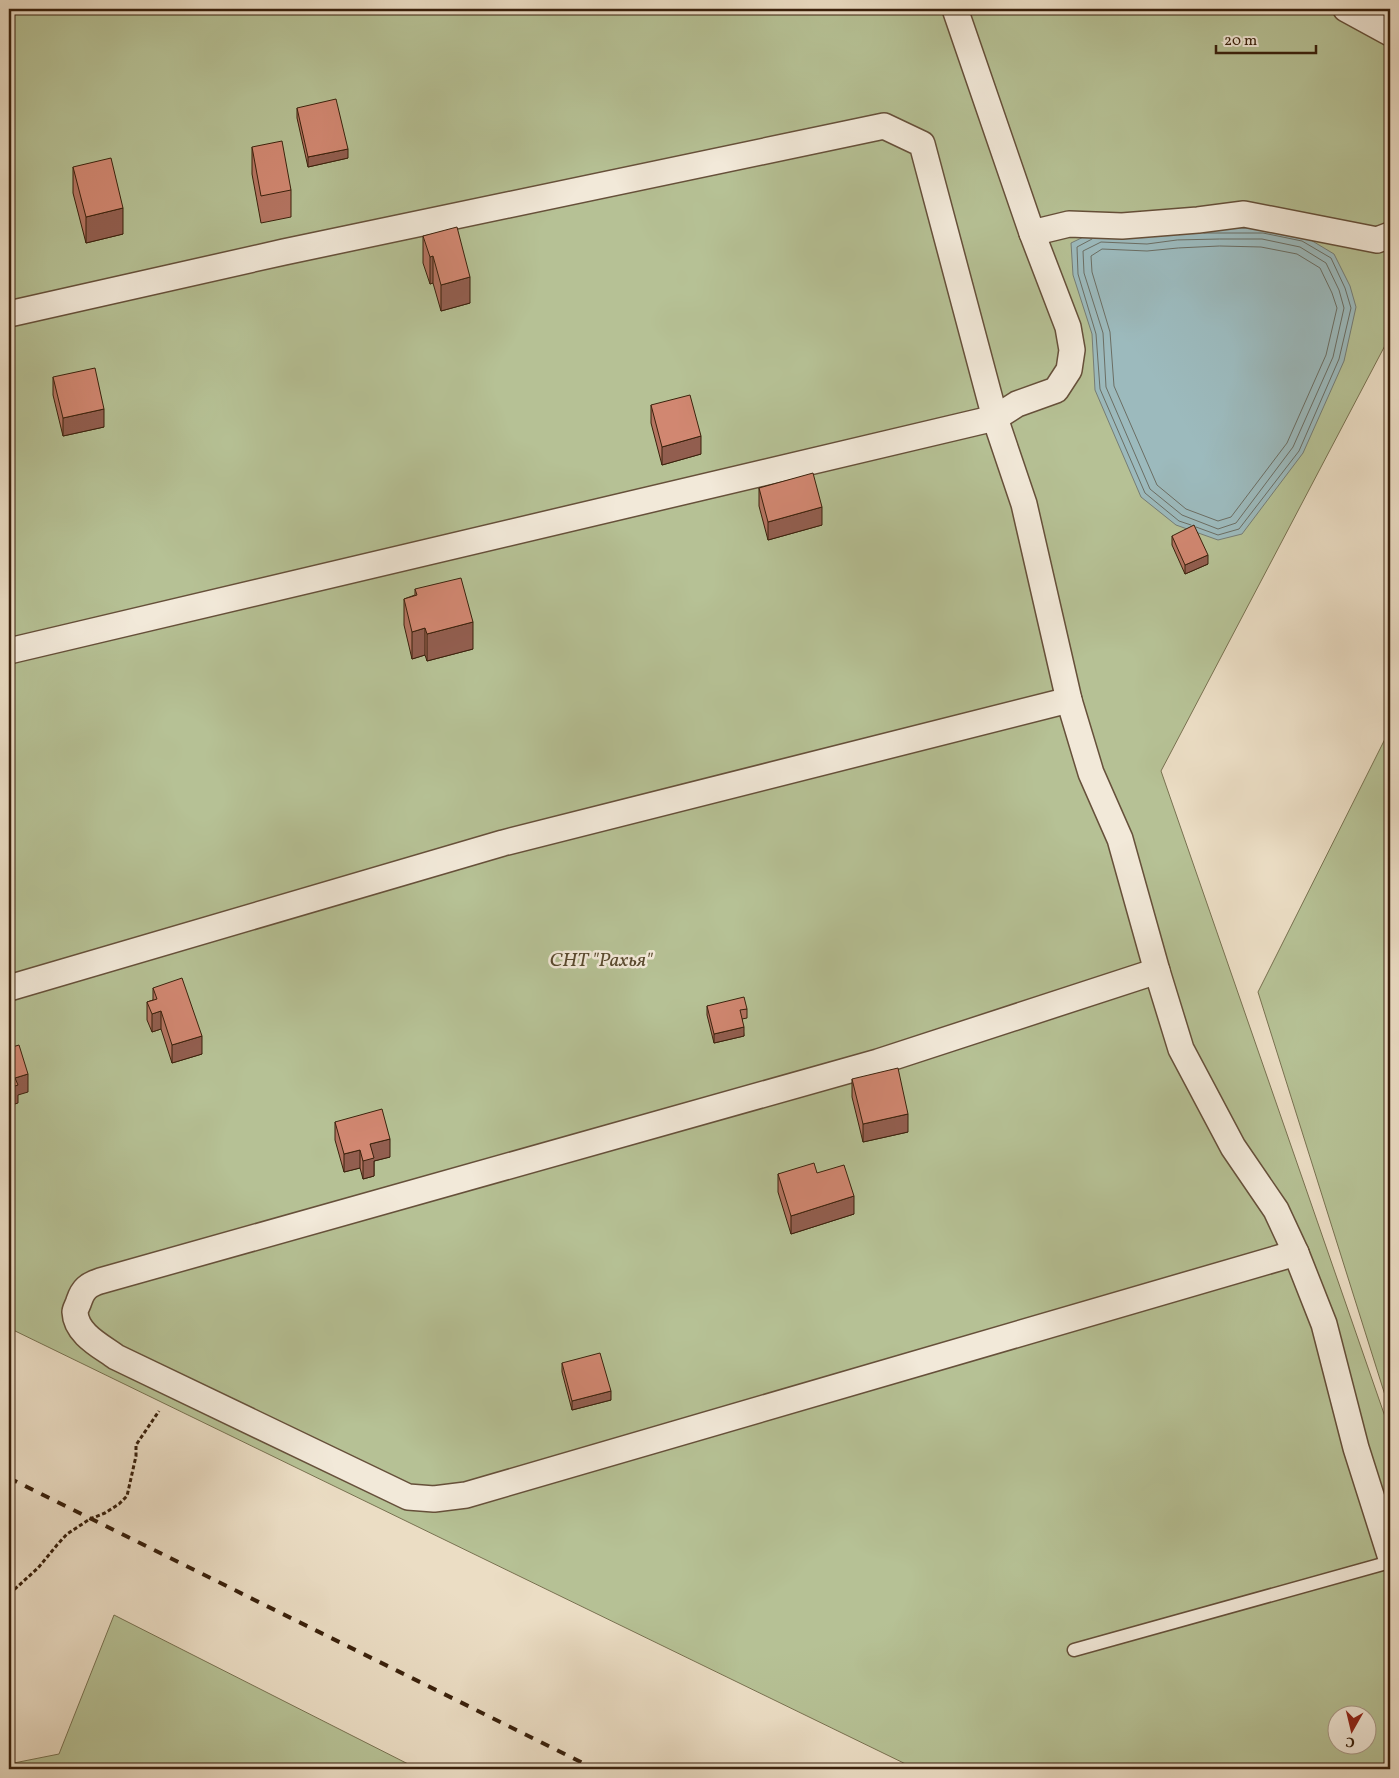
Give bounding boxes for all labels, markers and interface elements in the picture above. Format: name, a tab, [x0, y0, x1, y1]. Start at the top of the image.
scale bar	[1216, 22, 1316, 54]
text: 20 m	[1224, 31, 1257, 52]
park label: СНТ "Рахья"	[549, 947, 654, 975]
north arrow	[1326, 1706, 1376, 1756]
text: С	[1345, 1731, 1356, 1751]

